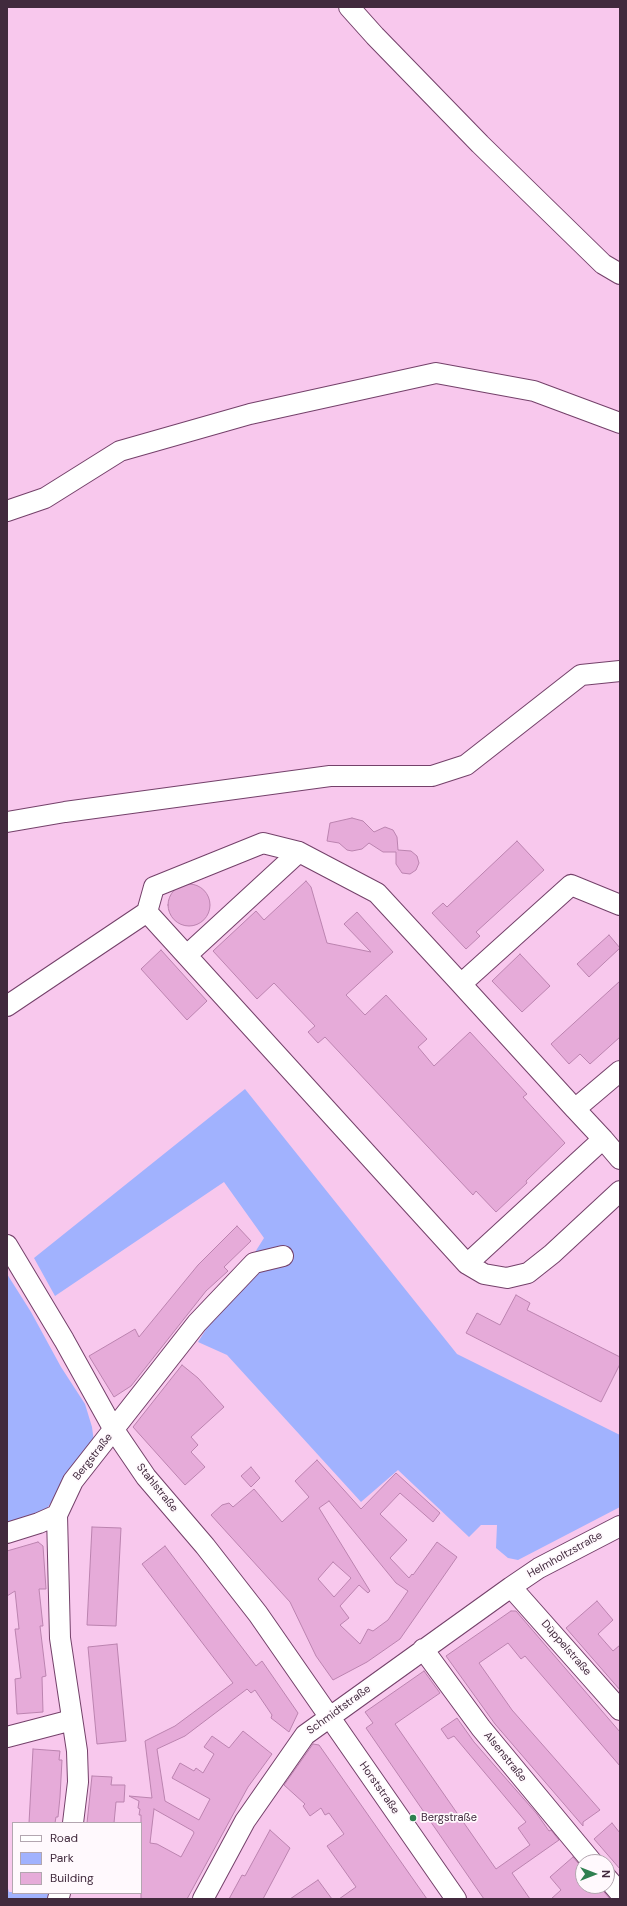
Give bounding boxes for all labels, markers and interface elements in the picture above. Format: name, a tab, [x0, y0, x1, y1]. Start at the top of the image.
street label: Bergstraße	[71, 1431, 115, 1483]
street label: Stahlstraße	[133, 1461, 181, 1515]
street label: Helmholtzstraße	[525, 1529, 605, 1581]
street label: Düppelstraße	[538, 1617, 594, 1679]
street label: Schmidtstraße	[305, 1682, 373, 1738]
street label: Alsenstraße	[481, 1729, 529, 1785]
street label: Horststraße	[356, 1759, 402, 1817]
place label: Bergstraße	[421, 1811, 477, 1825]
marker: Bergstraße	[408, 1813, 418, 1823]
legend	[12, 1822, 142, 1894]
text: Road	[50, 1830, 78, 1846]
text: Park	[50, 1850, 74, 1866]
north arrow	[575, 1854, 615, 1894]
text: Building	[50, 1870, 94, 1886]
text: N	[599, 1870, 613, 1878]

